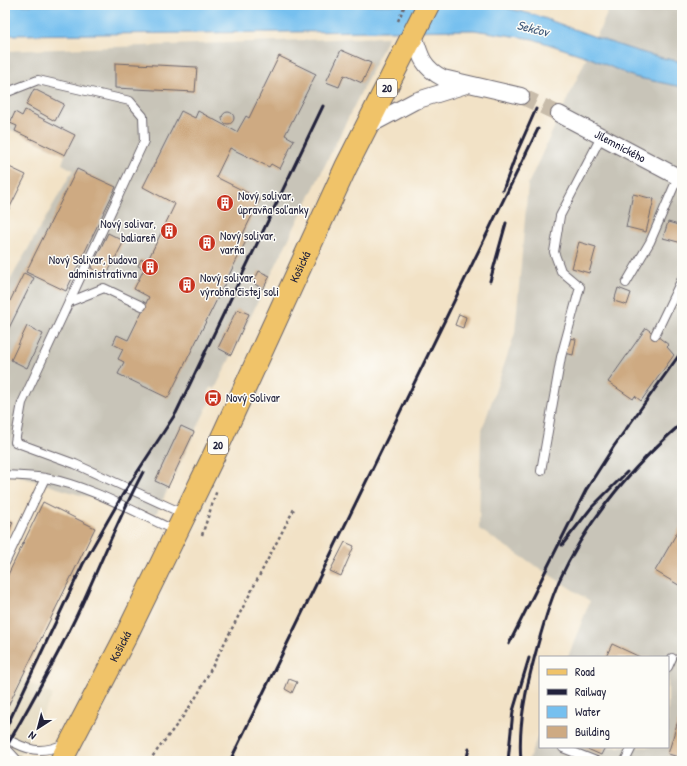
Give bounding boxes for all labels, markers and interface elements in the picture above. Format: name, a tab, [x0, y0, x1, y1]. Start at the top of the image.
water label: Sekčov	[515, 15, 552, 41]
road number: 20	[377, 79, 397, 97]
street label: Jilemnického	[592, 125, 649, 166]
place label: Nový solivar, úpravňa soľanky	[238, 187, 309, 218]
building icon: Nový solivar, úpravňa soľanky	[215, 193, 235, 213]
place label: Nový solivar, baliareň	[100, 215, 156, 246]
building icon: Nový solivar, baliareň	[159, 221, 179, 241]
place label: Nový solivar, varňa	[220, 227, 276, 258]
building icon: Nový solivar, varňa	[197, 233, 217, 253]
street label: Košická	[285, 248, 314, 285]
place label: Nový Solivar, budova administratívna	[49, 251, 137, 282]
building icon: Nový Solivar, budova administratívna	[140, 257, 160, 277]
place label: Nový solivar, výrobňa čistej soli	[200, 269, 279, 300]
building icon: Nový solivar, výrobňa čistej soli	[177, 275, 197, 295]
bus stop icon: Nový Solivar	[203, 388, 223, 408]
place label: Nový Solivar	[226, 389, 281, 406]
road number: 20	[208, 436, 228, 454]
street label: Košická	[105, 628, 135, 665]
legend	[539, 656, 669, 748]
text: Road	[575, 663, 595, 680]
text: Railway	[575, 683, 606, 700]
text: Water	[575, 703, 601, 720]
north arrow	[18, 708, 58, 748]
text: Building	[575, 723, 610, 740]
text: N	[26, 729, 39, 743]

